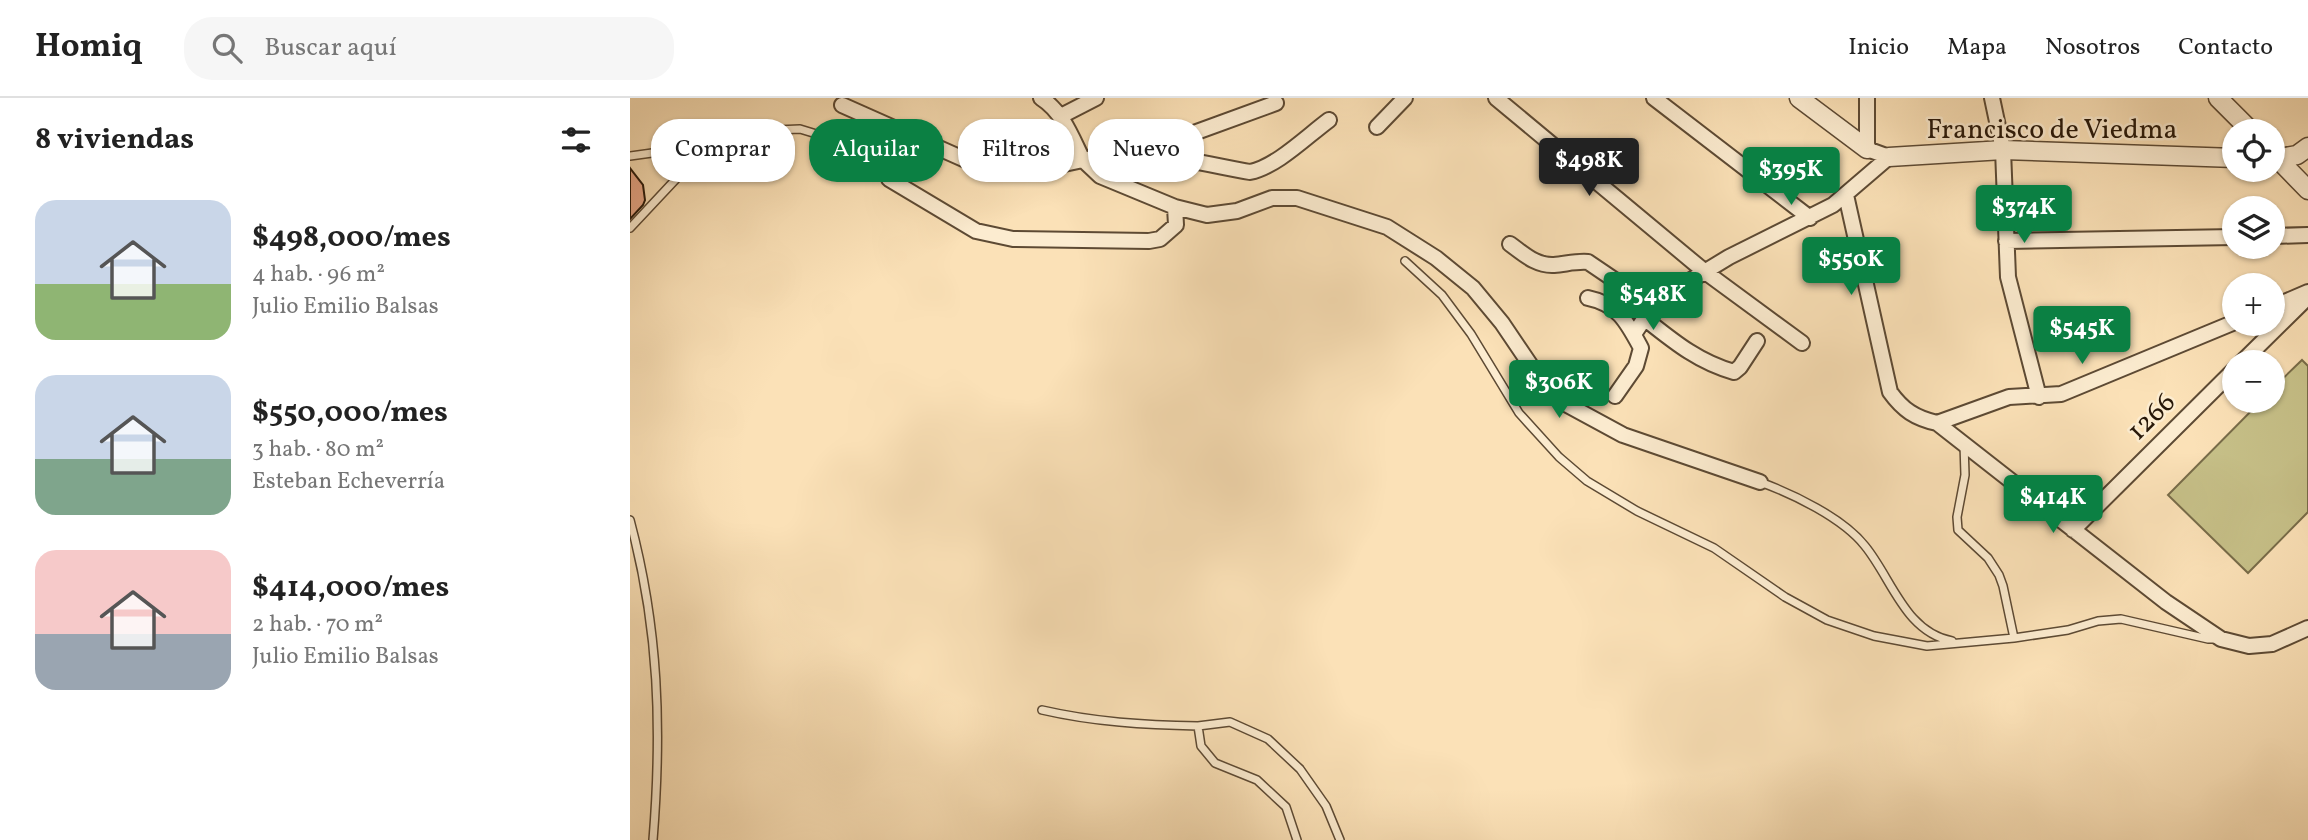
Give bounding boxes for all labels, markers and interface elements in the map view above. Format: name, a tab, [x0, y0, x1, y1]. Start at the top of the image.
search box	[184, 17, 674, 80]
text: Homiq	[35, 25, 142, 71]
icon: search	[208, 29, 246, 67]
text: Buscar aquí	[264, 30, 397, 66]
text: Inicio	[1848, 31, 1909, 65]
text: Mapa	[1947, 31, 2007, 65]
text: Nosotros	[2045, 31, 2140, 65]
text: Contacto	[2178, 31, 2273, 65]
street label: Francisco de Viedma	[1926, 111, 2178, 150]
text: 8 viviendas	[35, 119, 194, 161]
chip: Comprar	[651, 119, 795, 182]
chip: Alquilar	[809, 119, 944, 182]
chip: Filtros	[958, 119, 1074, 182]
chip: Nuevo	[1088, 119, 1204, 182]
map controls	[2222, 119, 2285, 413]
button: locate	[2222, 119, 2285, 182]
icon: filters	[557, 121, 595, 159]
pin: $498K	[1540, 139, 1638, 198]
text: $498K	[1555, 145, 1623, 177]
pin: $395K	[1742, 148, 1840, 207]
text: $395K	[1759, 154, 1823, 186]
pin: $374K	[1975, 186, 2073, 245]
text: $374K	[1992, 192, 2056, 224]
button: layers	[2222, 196, 2285, 259]
text: $498,000/mes	[252, 217, 451, 259]
icon: home	[91, 228, 175, 312]
pin: $550K	[1802, 238, 1900, 297]
text: $550K	[1818, 244, 1884, 276]
text: 4 hab. · 96 m²	[252, 259, 385, 291]
pin: $548K	[1604, 272, 1702, 332]
button: +	[2222, 273, 2285, 336]
text: $548K	[1620, 279, 1686, 311]
text: Julio Emilio Balsas	[252, 291, 439, 323]
pin: $545K	[2033, 306, 2131, 366]
text: $545K	[2049, 313, 2115, 345]
button: −	[2222, 350, 2285, 413]
pin: $306K	[1510, 360, 1608, 420]
text: $306K	[1525, 367, 1593, 399]
street label: 1266	[2119, 384, 2185, 450]
text: $550,000/mes	[252, 392, 448, 434]
icon: home	[91, 403, 175, 487]
text: 3 hab. · 80 m²	[252, 434, 384, 466]
text: Esteban Echeverría	[252, 466, 445, 498]
pin: $414K	[2004, 476, 2102, 535]
text: $414K	[2020, 482, 2086, 514]
text: $414,000/mes	[252, 567, 449, 609]
icon: home	[91, 578, 175, 662]
text: 2 hab. · 70 m²	[252, 609, 383, 641]
text: Julio Emilio Balsas	[252, 641, 439, 673]

